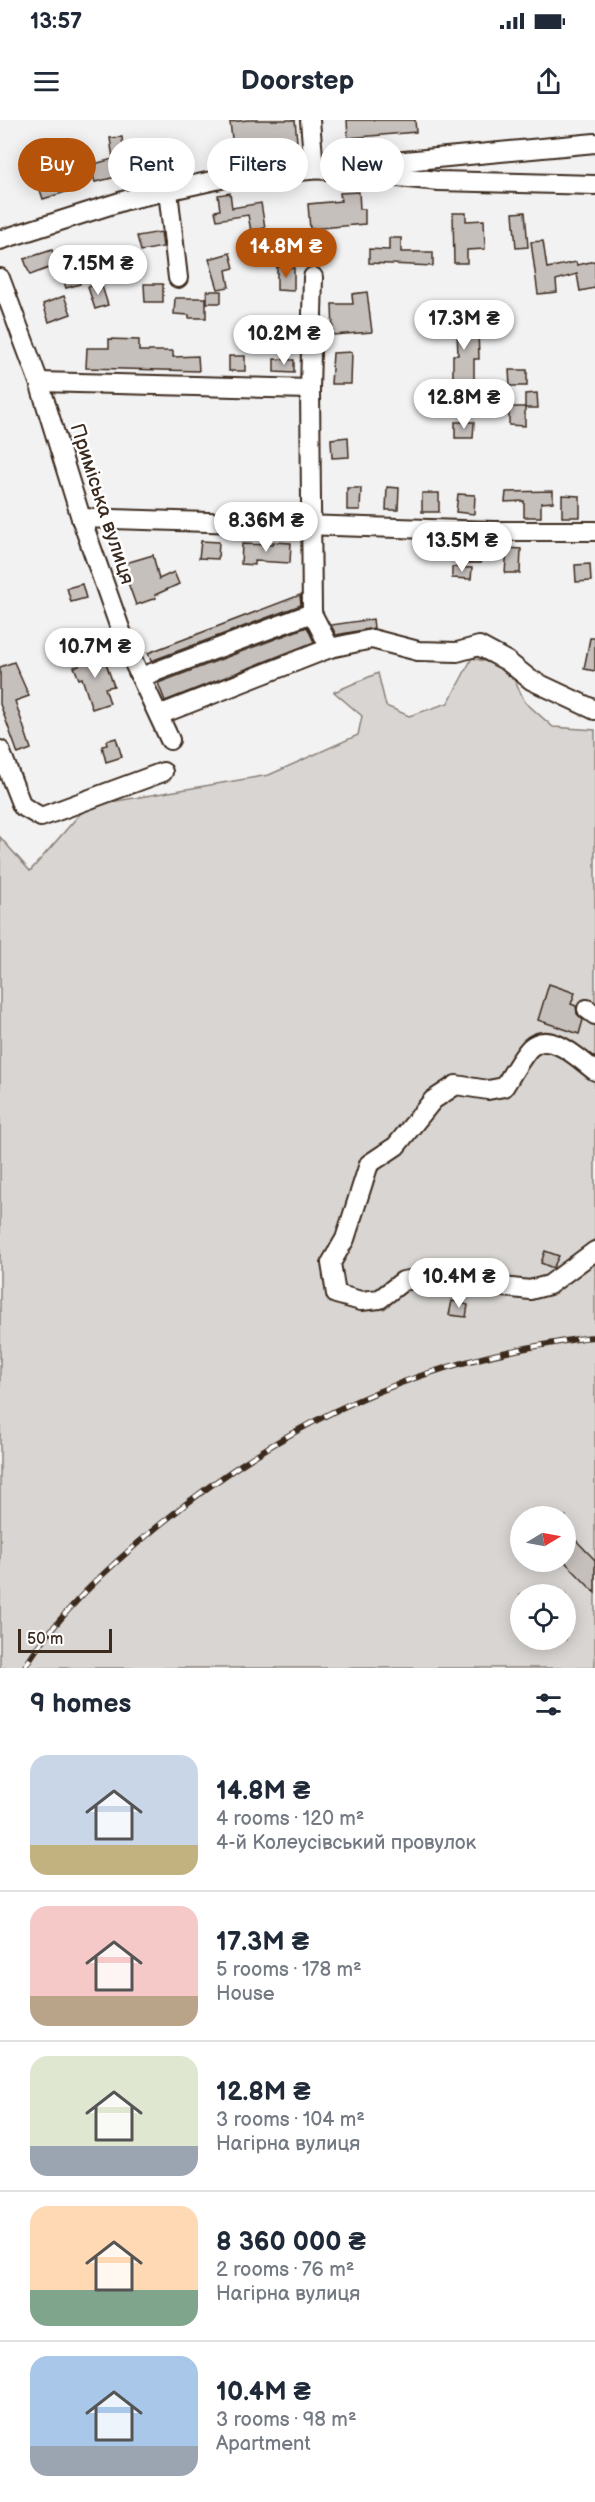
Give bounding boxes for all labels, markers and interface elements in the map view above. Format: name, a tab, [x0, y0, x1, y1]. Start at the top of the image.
text: 13:57	[30, 8, 82, 35]
icon: menu	[30, 65, 63, 98]
text: Doorstep	[241, 65, 354, 97]
icon: share	[532, 65, 565, 98]
chip: Buy	[18, 138, 96, 192]
chip: Rent	[108, 138, 195, 192]
chip: Filters	[207, 138, 308, 192]
chip: New	[320, 138, 404, 192]
pin: 14.8M ₴	[231, 228, 341, 279]
text: 14.8M ₴	[250, 235, 322, 259]
pin: 7.15M ₴	[43, 245, 153, 296]
text: 7.15M ₴	[62, 252, 134, 276]
pin: 17.3M ₴	[409, 300, 519, 351]
text: 17.3M ₴	[428, 307, 500, 331]
pin: 10.2M ₴	[229, 315, 339, 366]
text: 10.2M ₴	[247, 322, 321, 346]
pin: 12.8M ₴	[409, 379, 519, 430]
text: 12.8M ₴	[428, 386, 500, 410]
street label: Приміська вулиця	[65, 420, 139, 588]
pin: 8.36M ₴	[211, 502, 321, 553]
text: 8.36M ₴	[228, 509, 304, 533]
pin: 13.5M ₴	[407, 522, 517, 573]
text: 13.5M ₴	[426, 529, 498, 553]
pin: 10.7M ₴	[40, 628, 150, 679]
text: 10.7M ₴	[59, 635, 131, 659]
pin: 10.4M ₴	[404, 1258, 514, 1309]
text: 10.4M ₴	[422, 1265, 496, 1289]
north arrow	[510, 1506, 576, 1572]
map controls	[510, 1506, 576, 1650]
button: locate	[510, 1584, 576, 1650]
scale bar	[18, 1626, 112, 1654]
text: 50 m	[27, 1630, 63, 1649]
icon: filters	[532, 1688, 565, 1721]
text: 9 homes	[30, 1689, 131, 1720]
text: 14.8M ₴	[216, 1776, 310, 1807]
icon: home	[78, 1779, 150, 1851]
text: 4 rooms · 120 m²	[216, 1807, 365, 1831]
text: 4-й Колеусівський провулок	[216, 1831, 476, 1855]
text: 17.3M ₴	[216, 1927, 309, 1958]
icon: home	[78, 1930, 150, 2002]
text: 5 rooms · 178 m²	[216, 1958, 362, 1982]
text: House	[216, 1982, 275, 2006]
text: 12.8M ₴	[216, 2077, 311, 2108]
icon: home	[78, 2080, 150, 2152]
text: 3 rooms · 104 m²	[216, 2108, 365, 2132]
text: Нагірна вулиця	[216, 2132, 360, 2156]
text: 8 360 000 ₴	[216, 2227, 366, 2258]
icon: home	[78, 2230, 150, 2302]
text: 2 rooms · 76 m²	[216, 2258, 354, 2282]
text: Нагірна вулиця	[216, 2282, 360, 2306]
text: 10.4M ₴	[216, 2377, 311, 2408]
icon: home	[78, 2380, 150, 2452]
text: 3 rooms · 98 m²	[216, 2408, 357, 2432]
text: Apartment	[216, 2432, 311, 2456]

